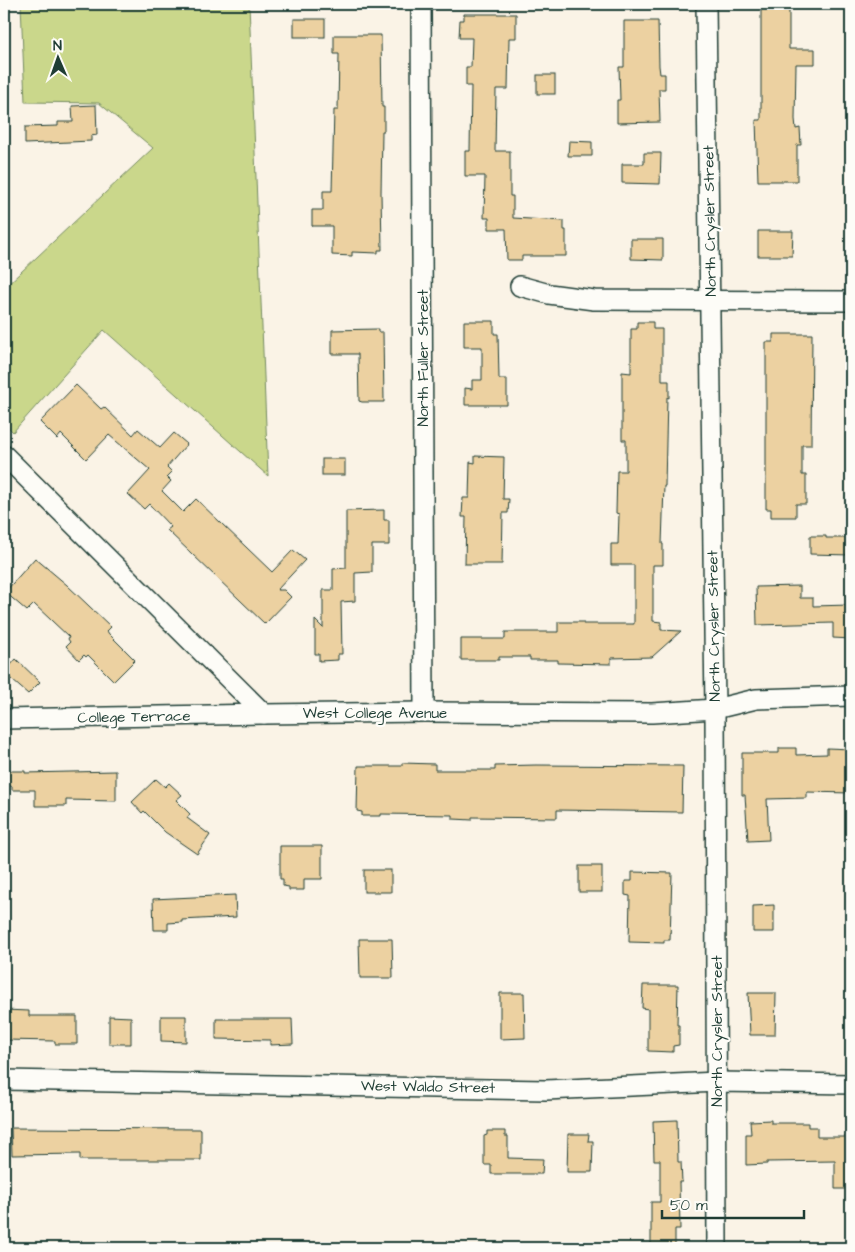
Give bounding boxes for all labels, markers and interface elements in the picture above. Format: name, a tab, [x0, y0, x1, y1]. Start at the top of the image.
north arrow	[32, 32, 82, 82]
text: N	[53, 36, 63, 56]
street label: North Crysler Street	[698, 145, 723, 297]
street label: North Fuller Street	[413, 289, 434, 427]
street label: North Crysler Street	[702, 550, 727, 702]
street label: West College Avenue	[303, 703, 447, 725]
street label: College Terrace	[77, 706, 191, 729]
street label: North Crysler Street	[707, 955, 729, 1107]
street label: West Waldo Street	[361, 1075, 495, 1099]
scale bar	[662, 1187, 805, 1219]
text: 50 m	[670, 1195, 708, 1216]

